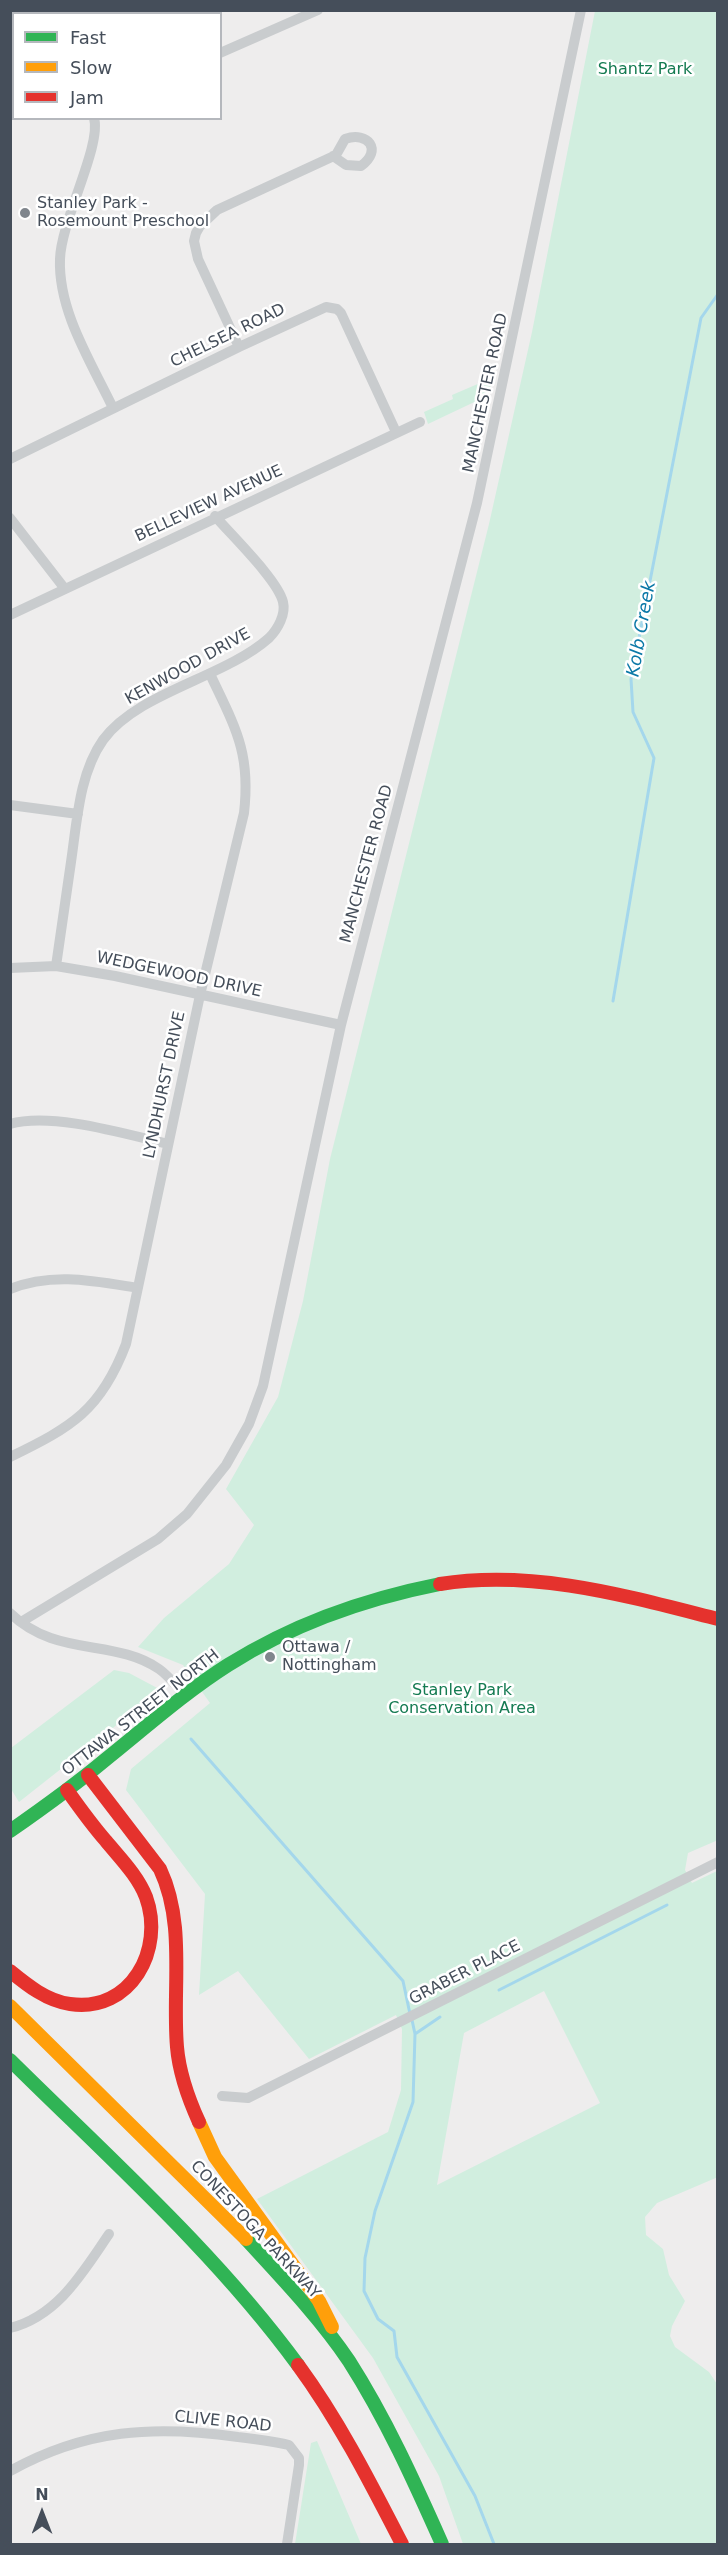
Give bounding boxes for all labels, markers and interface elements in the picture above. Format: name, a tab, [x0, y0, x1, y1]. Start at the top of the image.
legend	[12, 12, 222, 120]
text: Fast	[70, 27, 106, 48]
text: Slow	[70, 57, 112, 78]
park label: Shantz Park	[598, 60, 692, 80]
text: Jam	[70, 87, 104, 108]
place label: Stanley Park - Rosemount Preschool	[37, 194, 209, 232]
marker: Stanley Park - Rosemount Preschool	[18, 206, 32, 220]
street label: CHELSEA ROAD	[168, 300, 288, 372]
street label: MANCHESTER ROAD	[460, 311, 512, 475]
street label: BELLEVIEW AVENUE	[132, 461, 286, 547]
water label: Kolb Creek	[623, 579, 661, 679]
street label: KENWOOD DRIVE	[122, 625, 254, 709]
street label: MANCHESTER ROAD	[337, 783, 397, 945]
street label: WEDGEWOOD DRIVE	[95, 948, 263, 1002]
street label: LYNDHURST DRIVE	[140, 1010, 190, 1160]
place label: Ottawa / Nottingham	[282, 1638, 377, 1676]
street label: OTTAWA STREET NORTH	[59, 1646, 223, 1780]
marker: Ottawa / Nottingham	[263, 1650, 277, 1664]
park label: Stanley Park Conservation Area	[388, 1681, 536, 1719]
street label: GRABER PLACE	[406, 1937, 524, 2009]
street label: CONESTOGA PARKWAY	[186, 2157, 324, 2303]
street label: CLIVE ROAD	[173, 2407, 273, 2437]
north arrow	[12, 2483, 72, 2543]
text: N	[35, 2485, 49, 2504]

